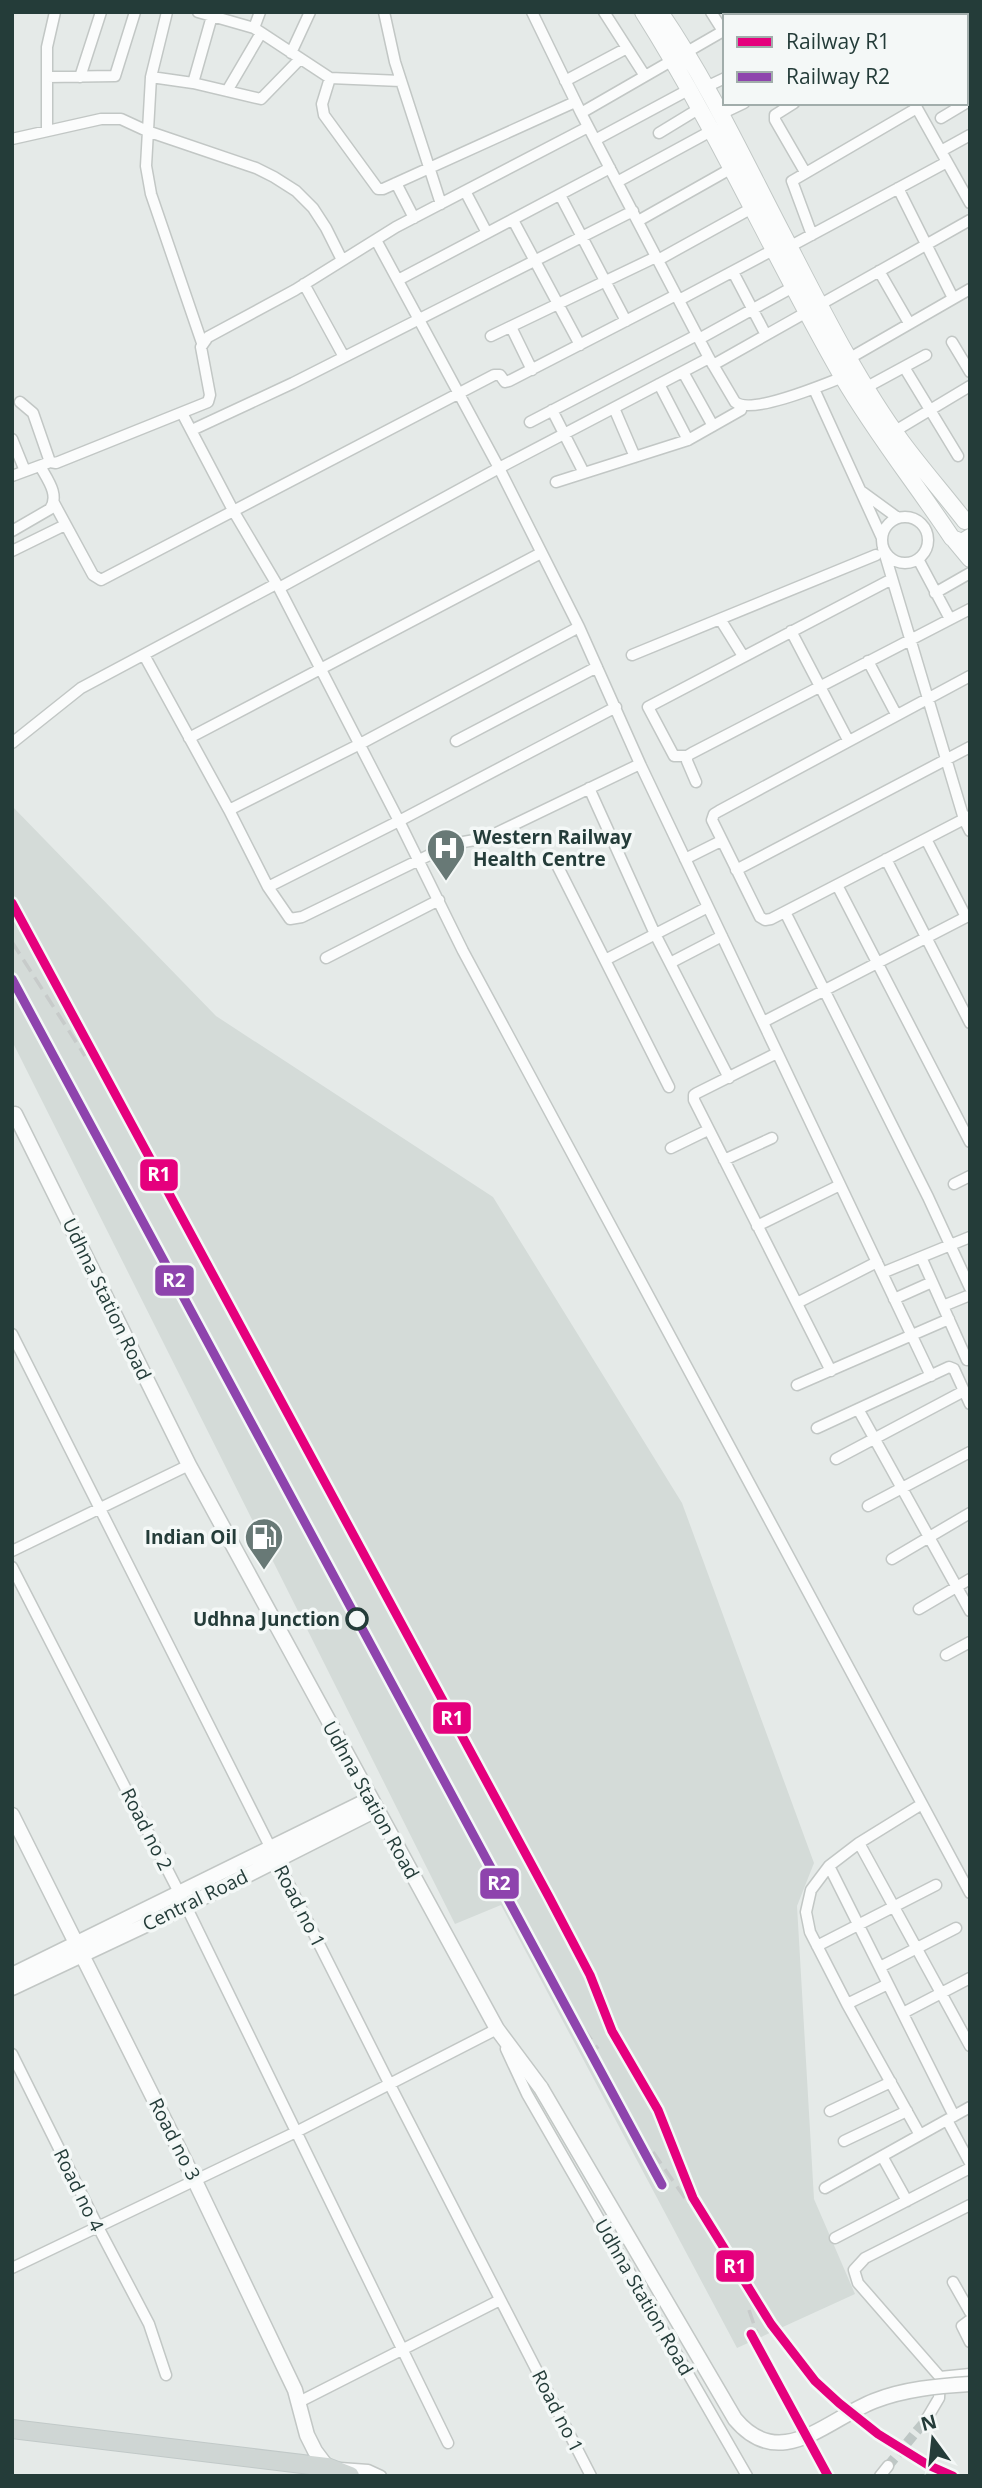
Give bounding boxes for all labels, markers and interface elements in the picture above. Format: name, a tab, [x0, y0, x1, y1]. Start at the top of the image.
legend	[723, 14, 968, 105]
text: Railway R1	[786, 27, 890, 55]
text: Railway R2	[786, 62, 890, 90]
place label: Western Railway Health Centre	[473, 824, 632, 872]
hospital icon: Western Railway Health Centre	[425, 827, 467, 882]
line badge: R1	[139, 1158, 179, 1192]
text: R1	[147, 1161, 171, 1187]
street label: Udhna Station Road	[57, 1214, 157, 1384]
line badge: R2	[154, 1264, 195, 1297]
text: R2	[162, 1267, 186, 1293]
fuel station icon: Indian Oil	[243, 1516, 285, 1571]
place label: Indian Oil	[145, 1524, 237, 1550]
place label: Udhna Junction	[193, 1606, 340, 1632]
marker: Udhna Junction	[346, 1608, 368, 1630]
line badge: R1	[432, 1701, 472, 1735]
text: R1	[440, 1705, 464, 1731]
street label: Udhna Station Road	[317, 1716, 425, 1884]
street label: Road no 2	[115, 1783, 179, 1875]
street label: Road no 1	[268, 1860, 332, 1952]
street label: Central Road	[138, 1863, 252, 1937]
line badge: R2	[479, 1867, 520, 1900]
text: R2	[487, 1870, 511, 1896]
street label: Road no 3	[143, 2093, 207, 2185]
street label: Road no 4	[48, 2144, 110, 2236]
street label: Udhna Station Road	[589, 2214, 699, 2380]
line badge: R1	[715, 2249, 755, 2283]
text: R1	[723, 2253, 747, 2279]
street label: Road no 1	[526, 2365, 590, 2457]
north arrow	[898, 2404, 968, 2474]
text: N	[918, 2408, 939, 2437]

